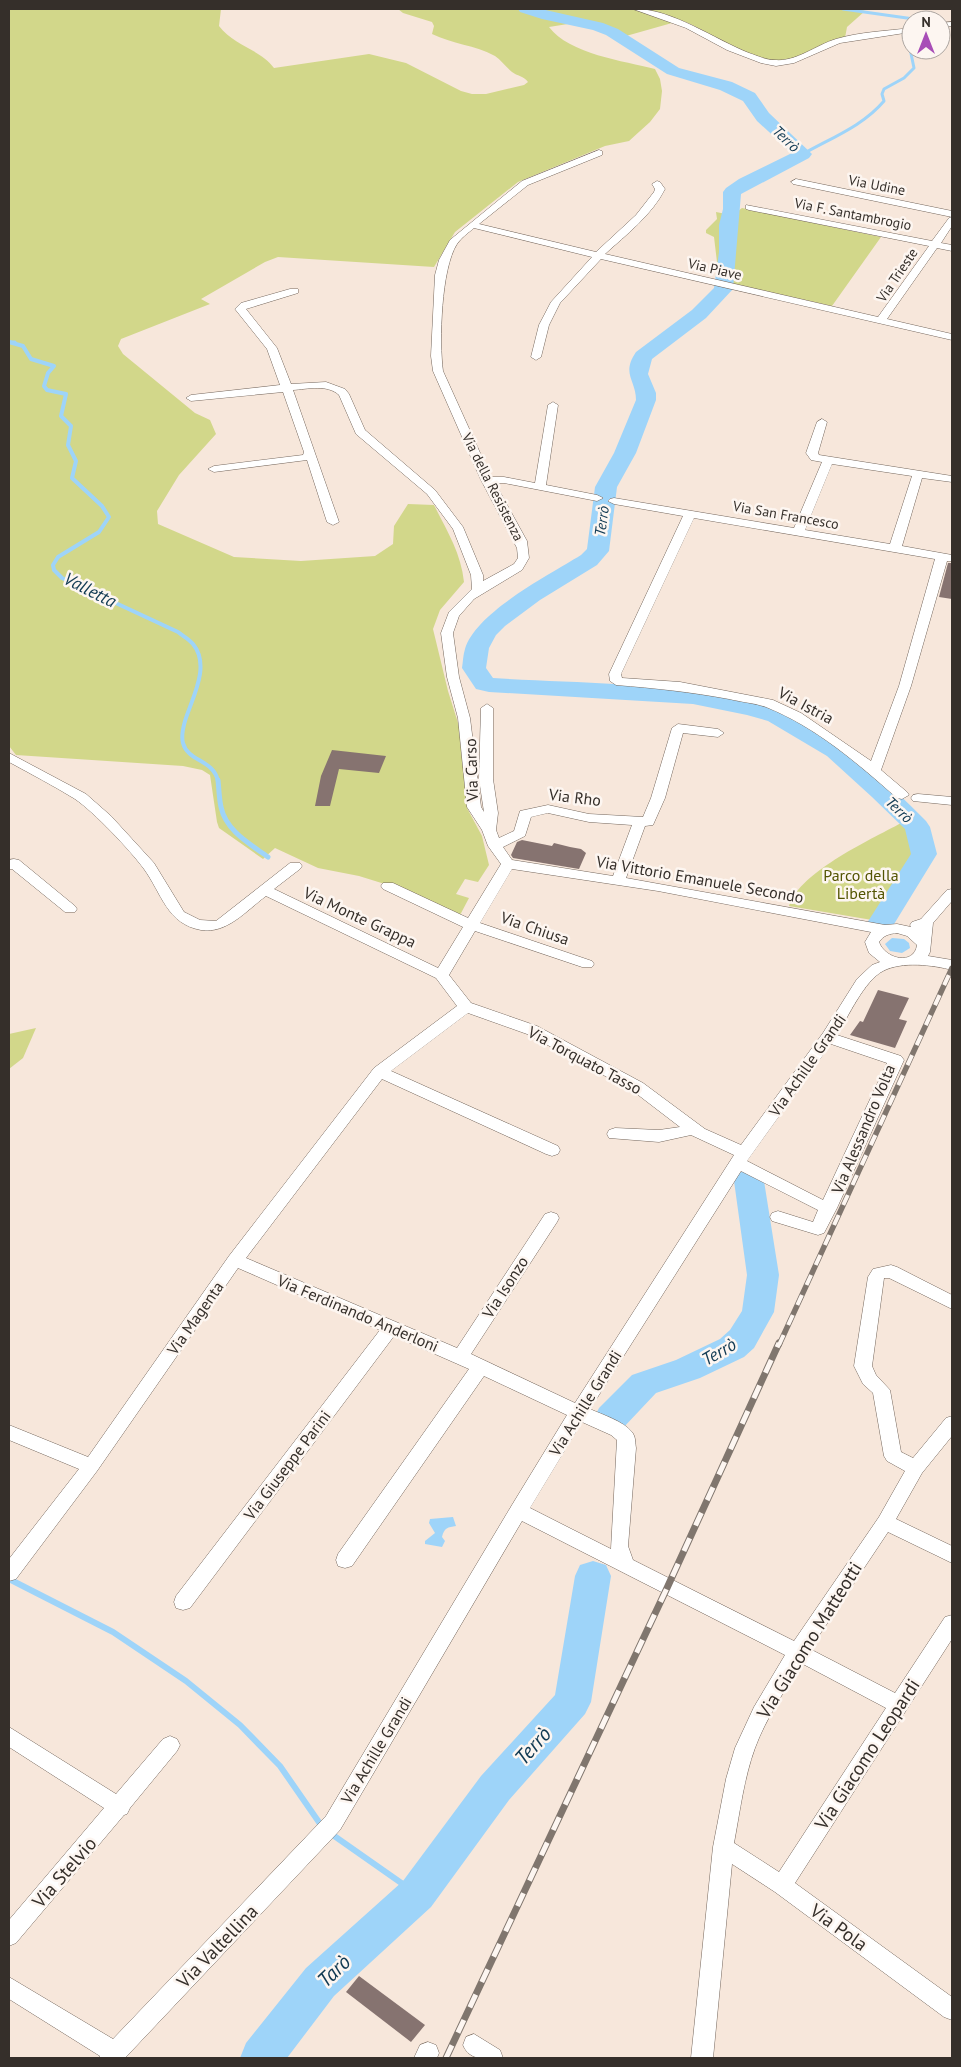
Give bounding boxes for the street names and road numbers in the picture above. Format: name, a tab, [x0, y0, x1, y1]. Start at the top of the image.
street label: Via Udine	[846, 170, 907, 199]
street label: Via F. Santambrogio	[792, 194, 913, 234]
street label: Via Trieste	[872, 244, 922, 306]
street label: Via Piave	[685, 254, 744, 284]
street label: Via della Resistenza	[458, 429, 528, 544]
street label: Via San Francesco	[731, 497, 840, 533]
street label: Via Istria	[774, 682, 837, 728]
street label: Via Carso	[460, 738, 482, 803]
street label: Via Rho	[547, 784, 602, 810]
street label: Via Vittorio Emanuele Secondo	[594, 851, 805, 907]
street label: Via Monte Grappa	[300, 882, 419, 952]
street label: Via Chiusa	[497, 907, 572, 949]
street label: Via Achille Grandi	[764, 1010, 850, 1121]
street label: Via Torquato Tasso	[524, 1021, 645, 1098]
street label: Via Alessandro Volta	[826, 1061, 899, 1198]
street label: Via Isonzo	[477, 1252, 532, 1323]
street label: Via Ferdinando Anderloni	[273, 1270, 442, 1356]
street label: Via Magenta	[162, 1277, 228, 1359]
street label: Via Achille Grandi	[544, 1346, 626, 1460]
street label: Via Giuseppe Parini	[239, 1406, 335, 1525]
street label: Via Giacomo Matteotti	[751, 1557, 867, 1724]
street label: Via Giacomo Leopardi	[809, 1674, 925, 1835]
street label: Via Achille Grandi	[336, 1693, 416, 1808]
street label: Via Stelvio	[26, 1832, 101, 1913]
street label: Via Pola	[805, 1897, 873, 1956]
street label: Via Valtellina	[171, 1899, 263, 1993]

